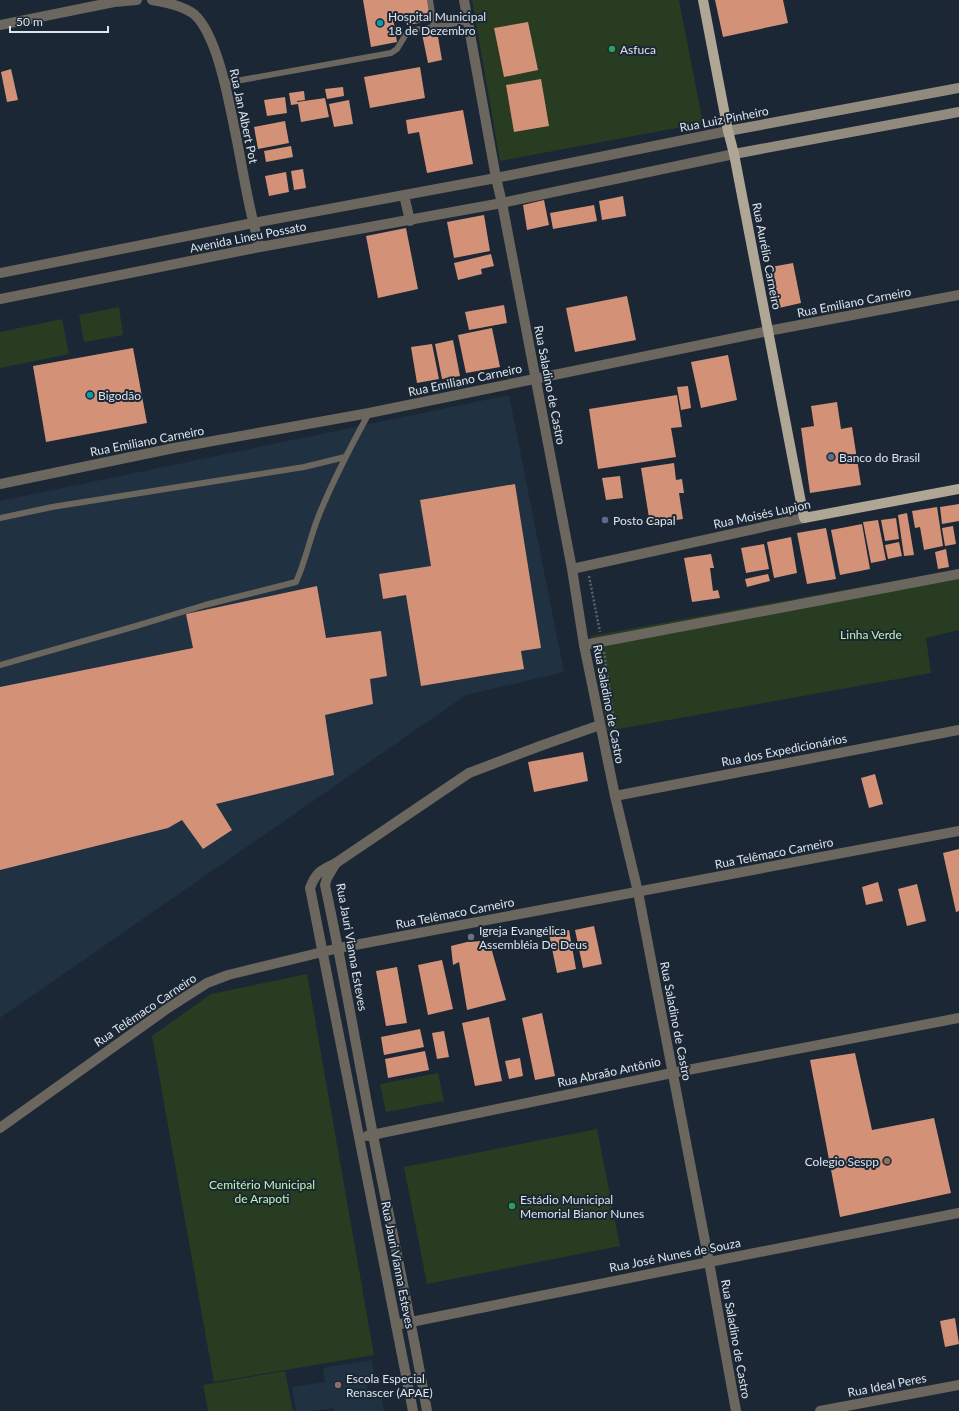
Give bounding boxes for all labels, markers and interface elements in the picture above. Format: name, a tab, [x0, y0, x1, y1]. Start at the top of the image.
scale bar	[10, 8, 108, 34]
place label: Hospital Municipal 18 de Dezembro	[388, 9, 486, 38]
text: 50 m	[16, 14, 43, 29]
marker: Hospital Municipal 18 de Dezembro	[375, 18, 385, 28]
place label: Asfuca	[620, 42, 656, 57]
marker: Asfuca	[607, 44, 617, 54]
street label: Rua Jan Albert Pot	[227, 67, 262, 165]
street label: Rua Luiz Pinheiro	[678, 103, 770, 135]
street label: Rua Aurélio Carneiro	[749, 201, 785, 311]
street label: Avenida Lineu Possato	[189, 218, 308, 256]
street label: Rua Emiliano Carneiro	[796, 284, 913, 320]
street label: Rua Saladino de Castro	[531, 324, 569, 446]
street label: Rua Emiliano Carneiro	[407, 361, 523, 399]
place label: Bigodão	[98, 388, 141, 403]
marker: Bigodão	[85, 390, 95, 400]
street label: Rua Emiliano Carneiro	[89, 423, 206, 459]
place label: Banco do Brasil	[839, 450, 920, 465]
marker: Banco do Brasil	[826, 452, 836, 462]
street label: Rua Moisés Lupion	[712, 496, 812, 532]
place label: Posto Capal	[613, 513, 676, 528]
marker: Posto Capal	[600, 515, 610, 525]
park label: Linha Verde	[840, 627, 902, 642]
street label: Rua Saladino de Castro	[590, 643, 628, 765]
street label: Rua dos Expedicionários	[720, 730, 848, 770]
street label: Rua Telêmaco Carneiro	[714, 834, 835, 872]
street label: Rua Jauri Vianna Esteves	[333, 882, 371, 1012]
street label: Rua Telêmaco Carneiro	[395, 894, 516, 932]
place label: Igreja Evangélica Assembléia De Deus	[479, 923, 587, 952]
marker: Igreja Evangélica Assembléia De Deus	[466, 932, 476, 942]
street label: Rua Saladino de Castro	[657, 960, 695, 1082]
street label: Rua Telêmaco Carneiro	[91, 970, 199, 1050]
street label: Rua Abraão Antônio	[556, 1054, 662, 1090]
place label: Colegio Sespp	[805, 1154, 879, 1169]
marker: Colegio Sespp	[882, 1156, 892, 1166]
park label: Cemitério Municipal de Arapoti	[209, 1177, 315, 1206]
place label: Estádio Municipal Memorial Bianor Nunes	[520, 1192, 644, 1221]
street label: Rua Jauri Vianna Esteves	[378, 1200, 418, 1330]
marker: Estádio Municipal Memorial Bianor Nunes	[507, 1201, 517, 1211]
street label: Rua José Nunes de Souza	[608, 1235, 742, 1275]
street label: Rua Saladino de Castro	[718, 1278, 754, 1400]
street label: Rua Ideal Peres	[846, 1370, 928, 1400]
place label: Escola Especial Renascer (APAE)	[346, 1371, 433, 1400]
marker: Escola Especial Renascer (APAE)	[333, 1380, 343, 1390]

